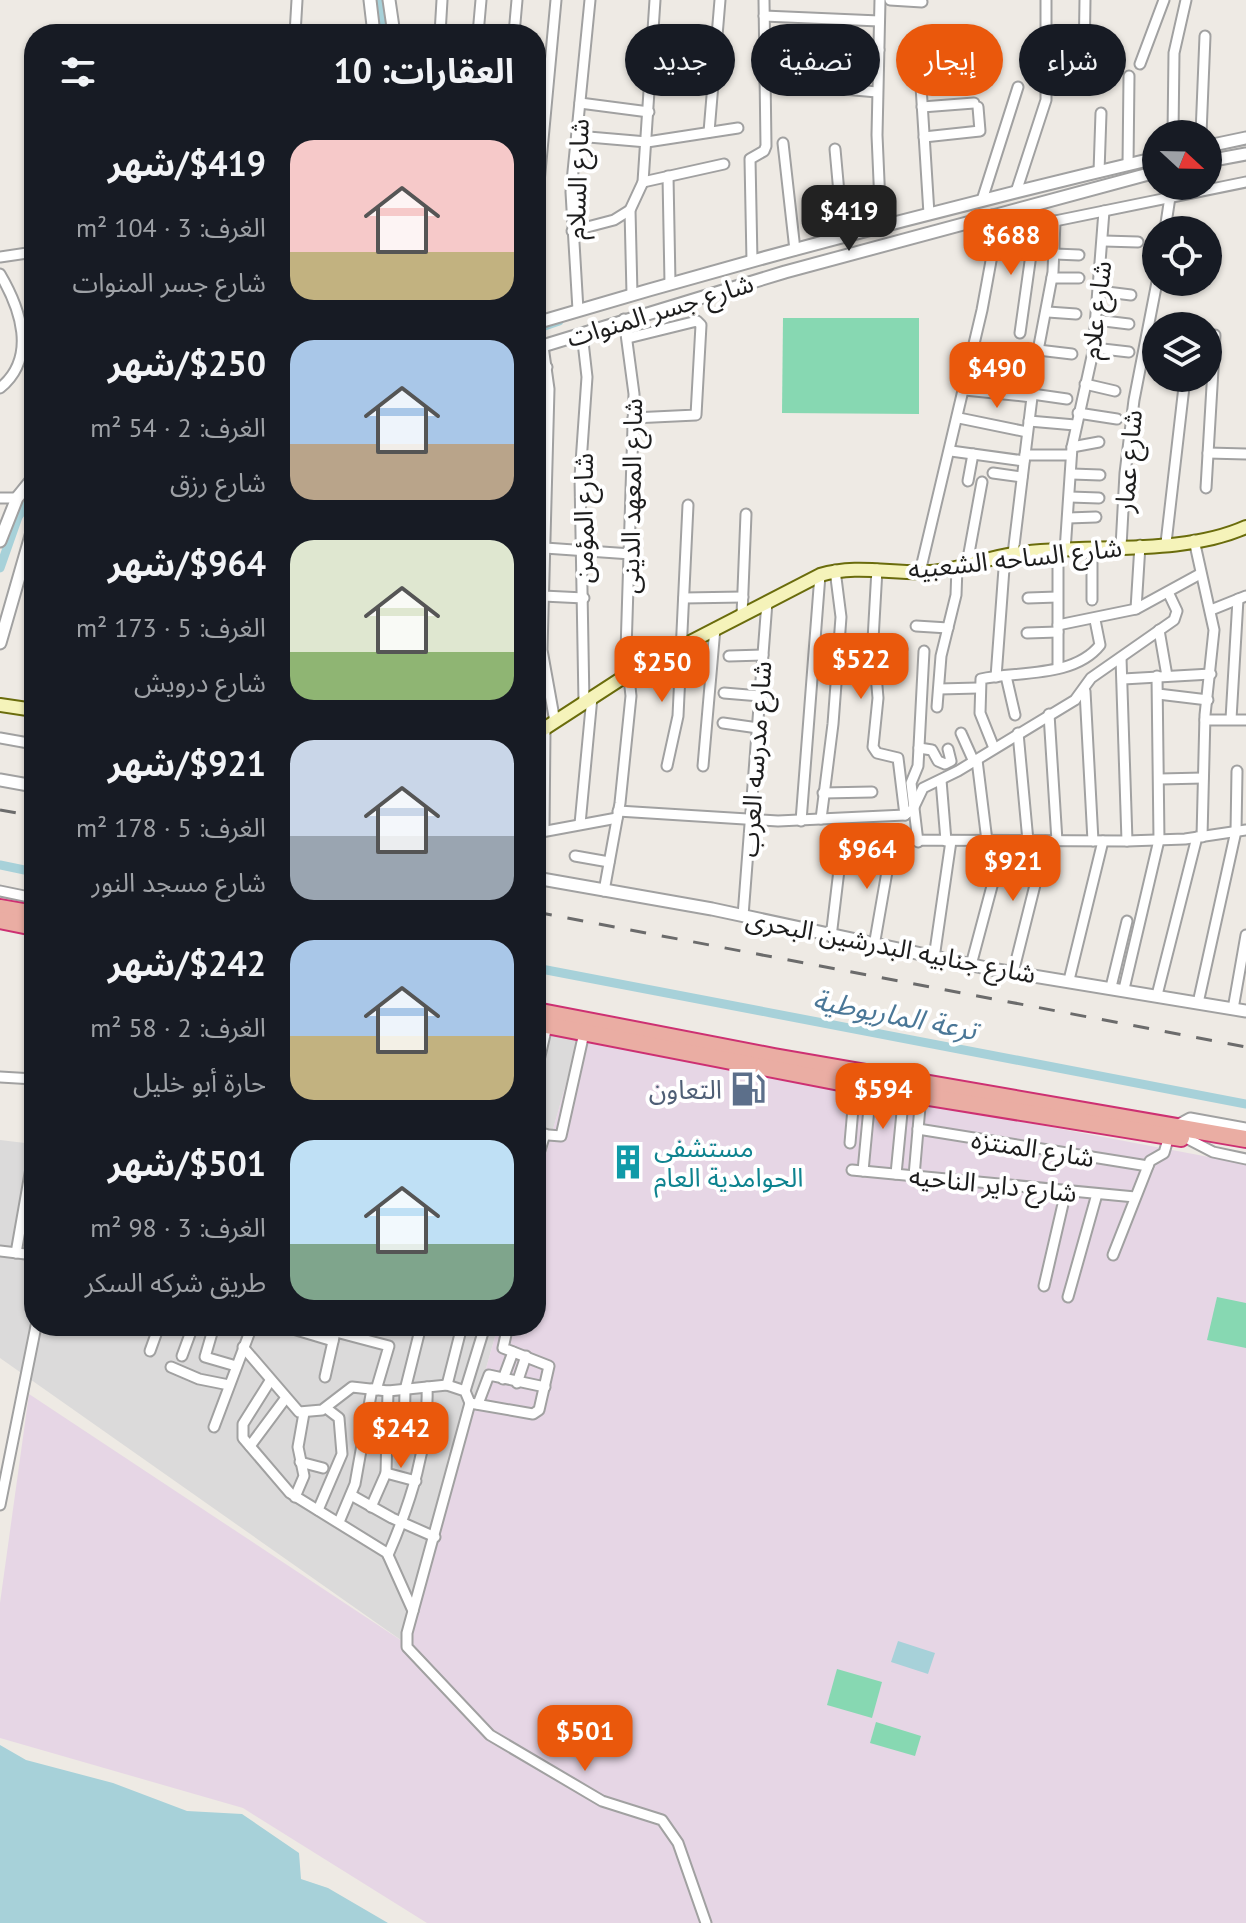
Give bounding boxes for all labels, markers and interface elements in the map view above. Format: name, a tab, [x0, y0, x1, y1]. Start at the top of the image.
chip: جديد	[625, 24, 735, 96]
chip: تصفية	[751, 24, 880, 96]
chip: إيجار	[896, 24, 1003, 96]
chip: شراء	[1019, 24, 1126, 96]
text: العقارات: 10	[334, 48, 514, 92]
icon: filters	[56, 50, 100, 94]
street label: شارع السلام	[558, 118, 600, 240]
north arrow	[1142, 120, 1222, 200]
map controls	[1142, 120, 1222, 392]
text: $419/شهر	[108, 141, 266, 185]
icon: home	[354, 172, 450, 268]
pin: $419	[802, 185, 896, 253]
text: $419	[820, 194, 878, 227]
pin: $688	[964, 209, 1058, 277]
text: الغرف: 3 · 104 m²	[76, 211, 266, 244]
button: locate	[1142, 216, 1222, 296]
text: $688	[982, 218, 1040, 251]
street label: شارع علام	[1074, 259, 1122, 362]
text: شارع جسر المنوات	[73, 266, 266, 299]
street label: شارع جسر المنوات	[563, 266, 758, 357]
button: layers	[1142, 312, 1222, 392]
text: $250/شهر	[108, 341, 266, 385]
pin: $490	[950, 342, 1044, 410]
text: $490	[968, 351, 1026, 384]
icon: home	[354, 372, 450, 468]
street label: شارع المعهد الدينى	[613, 398, 652, 594]
street label: شارع عمار	[1107, 408, 1152, 515]
text: الغرف: 2 · 54 m²	[90, 411, 266, 444]
street label: شارع المؤمن	[567, 453, 603, 583]
text: شارع رزق	[170, 466, 266, 499]
street label: شارع الساحه الشعبيه	[906, 530, 1124, 589]
text: $964/شهر	[108, 541, 266, 585]
icon: home	[354, 572, 450, 668]
text: الغرف: 5 · 173 m²	[76, 611, 266, 644]
pin: $522	[814, 633, 908, 701]
pin: $250	[615, 636, 709, 704]
text: $522	[832, 642, 890, 675]
text: $250	[633, 645, 691, 678]
street label: شارع مدرسه العرب	[732, 660, 781, 858]
text: شارع درويش	[134, 666, 266, 699]
text: $921/شهر	[108, 741, 266, 785]
icon: home	[354, 772, 450, 868]
text: الغرف: 5 · 178 m²	[76, 811, 266, 844]
pin: $964	[820, 823, 914, 891]
text: $964	[838, 832, 896, 865]
pin: $921	[966, 835, 1060, 903]
text: $921	[984, 844, 1042, 877]
text: شارع مسجد النور	[92, 866, 266, 899]
street label: شارع جنابيه البدرشين البحرى	[743, 902, 1039, 993]
text: $242/شهر	[108, 941, 266, 985]
icon: home	[354, 972, 450, 1068]
water label: ترعة الماريوطية	[810, 980, 984, 1049]
text: الغرف: 2 · 58 m²	[90, 1011, 266, 1044]
pin: $594	[836, 1063, 930, 1131]
text: حارة أبو خليل	[133, 1066, 266, 1099]
fuel station icon: التعاون	[729, 1070, 767, 1108]
text: $594	[854, 1072, 912, 1105]
place label: التعاون	[649, 1073, 722, 1106]
street label: شارع المنتزه	[969, 1122, 1097, 1177]
place label: مستشفى الحوامدية العام	[654, 1131, 803, 1198]
text: $501/شهر	[108, 1141, 266, 1185]
building icon: مستشفى الحوامدية العام	[609, 1143, 647, 1181]
street label: شارع داير الناحيه	[907, 1159, 1078, 1212]
icon: home	[354, 1172, 450, 1268]
text: الغرف: 3 · 98 m²	[90, 1211, 266, 1244]
text: طريق شركه السكر	[85, 1266, 266, 1299]
pin: $242	[354, 1402, 448, 1470]
text: $242	[372, 1411, 430, 1444]
pin: $501	[538, 1705, 632, 1773]
text: $501	[556, 1714, 614, 1747]

